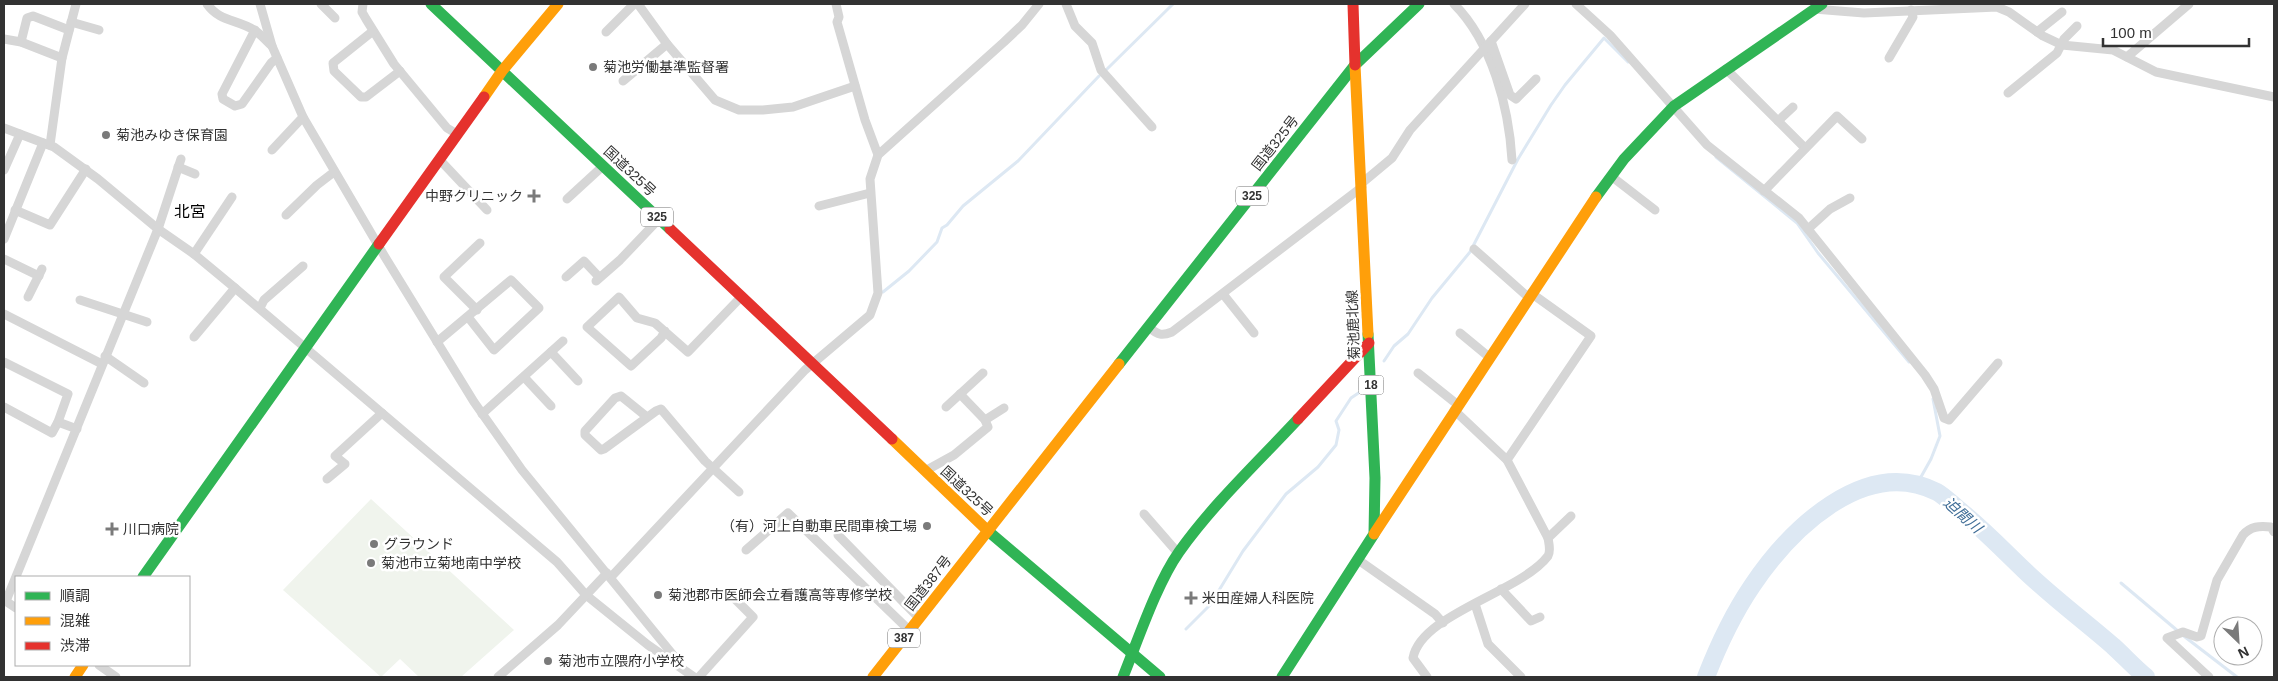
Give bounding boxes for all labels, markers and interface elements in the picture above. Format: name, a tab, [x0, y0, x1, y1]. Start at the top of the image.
scale bar	[2103, 15, 2249, 47]
text: 100 m	[2110, 24, 2152, 41]
place label: 菊池労働基準監督署	[603, 59, 729, 75]
marker: 菊池労働基準監督署	[587, 61, 599, 73]
street label: 国道325号	[1249, 112, 1301, 174]
place label: 菊池みゆき保育園	[116, 127, 228, 143]
marker: 菊池みゆき保育園	[100, 129, 112, 141]
street label: 国道325号	[601, 143, 659, 199]
road number: 325	[1236, 187, 1268, 206]
place label: 中野クリニック	[425, 188, 523, 204]
marker: 中野クリニック	[527, 189, 541, 203]
district label: 北宮	[174, 203, 206, 220]
road number: 325	[641, 208, 673, 226]
street label: 菊池鹿北線	[1344, 290, 1362, 360]
road number: 18	[1358, 376, 1384, 394]
street label: 国道325号	[938, 463, 996, 519]
water label: 迫間川	[1941, 494, 1987, 538]
place label: （有）河上自動車民間車検工場	[721, 518, 917, 534]
marker: （有）河上自動車民間車検工場	[921, 520, 933, 532]
place label: 川口病院	[123, 521, 179, 537]
marker: 川口病院	[105, 522, 119, 536]
place label: グラウンド	[384, 536, 454, 552]
marker: グラウンド	[368, 538, 380, 550]
street label: 国道387号	[902, 552, 954, 614]
place label: 菊池市立菊地南中学校	[381, 555, 521, 571]
marker: 菊池市立菊地南中学校	[365, 557, 377, 569]
legend	[15, 576, 190, 666]
text: 順調	[60, 587, 90, 604]
place label: 菊池郡市医師会立看護高等専修学校	[668, 587, 892, 603]
marker: 菊池郡市医師会立看護高等専修学校	[652, 589, 664, 601]
place label: 米田産婦人科医院	[1202, 590, 1314, 606]
marker: 米田産婦人科医院	[1184, 591, 1198, 605]
text: 混雑	[60, 612, 90, 629]
north arrow	[2213, 616, 2263, 666]
road number: 387	[888, 628, 920, 648]
text: 渋滞	[60, 637, 90, 654]
text: N	[2236, 643, 2251, 662]
place label: 菊池市立隈府小学校	[558, 653, 684, 669]
marker: 菊池市立隈府小学校	[542, 655, 554, 667]

